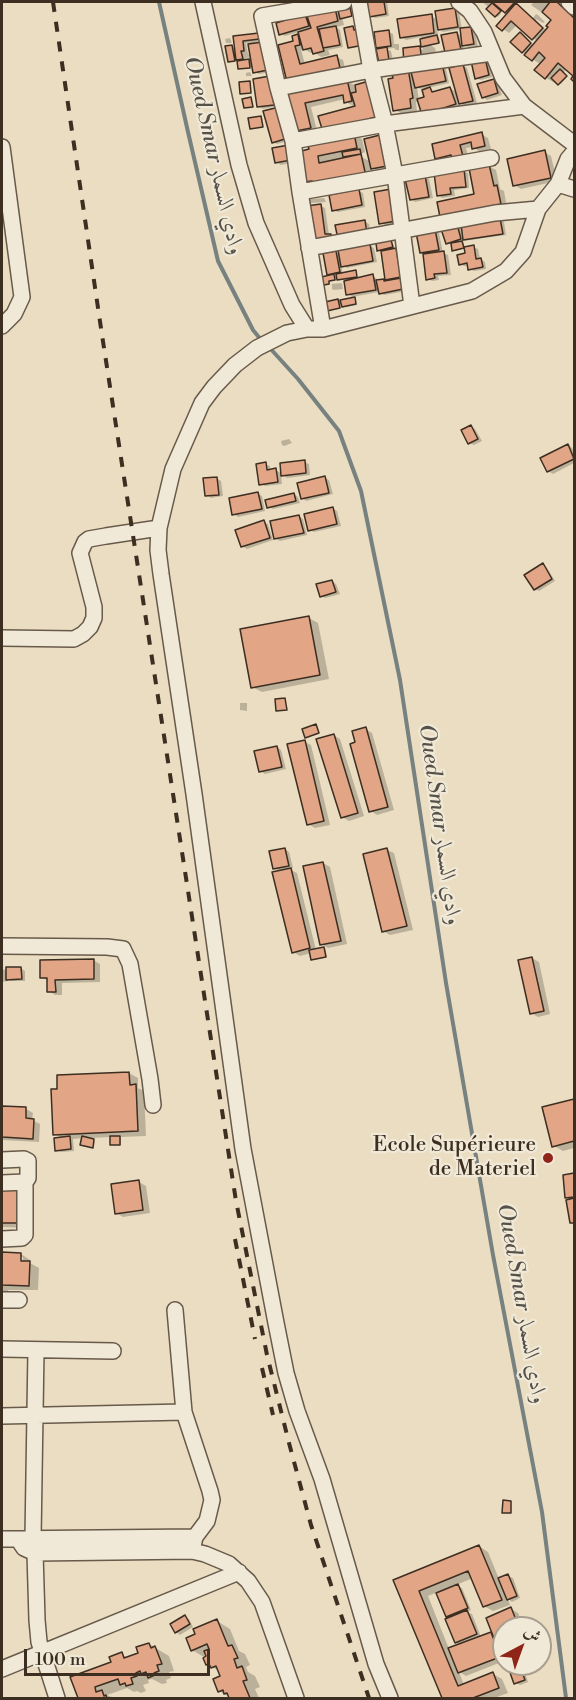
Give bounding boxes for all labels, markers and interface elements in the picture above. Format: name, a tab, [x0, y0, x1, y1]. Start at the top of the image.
water label: Oued Smar وادي السمار	[177, 54, 249, 258]
water label: Oued Smar وادي السمار	[412, 723, 466, 927]
place label: Ecole Supérieure de Materiel	[373, 1133, 536, 1183]
marker: Ecole Supérieure de Materiel	[541, 1151, 555, 1165]
water label: Oued Smar وادي السمار	[490, 1202, 552, 1406]
north arrow	[492, 1616, 552, 1676]
text: ش	[520, 1621, 545, 1647]
scale bar	[27, 1637, 213, 1675]
text: 100 m	[35, 1648, 86, 1671]

